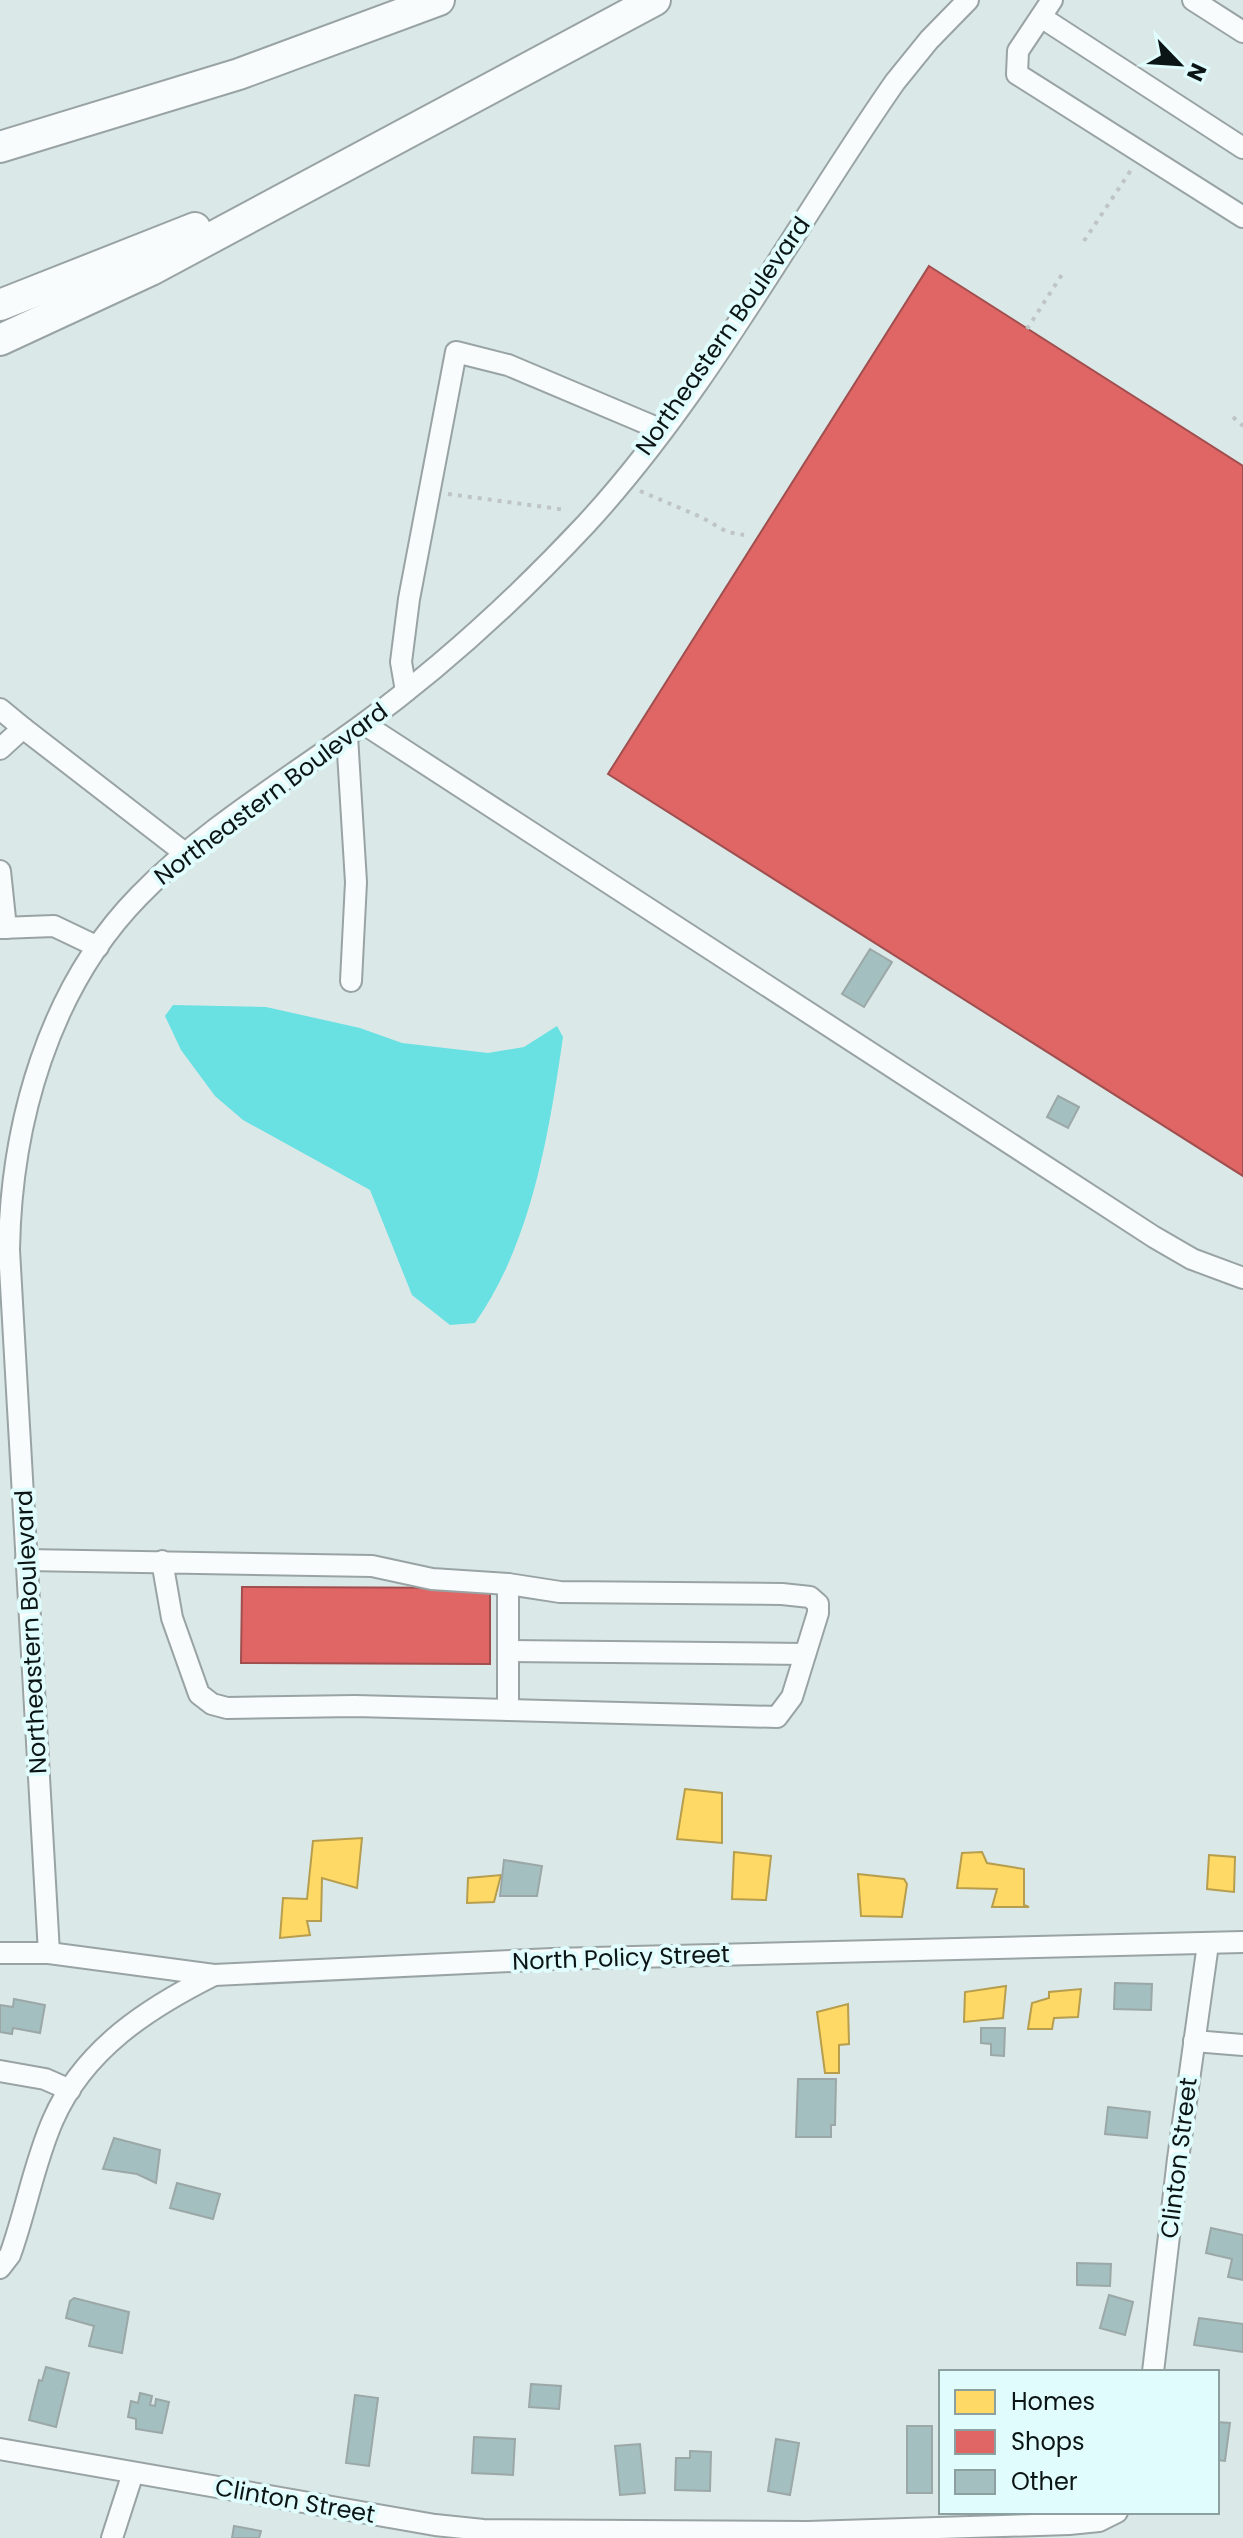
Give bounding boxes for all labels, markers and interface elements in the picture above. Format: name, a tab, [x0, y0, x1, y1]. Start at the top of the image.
north arrow	[1139, 24, 1219, 104]
text: N	[1179, 58, 1214, 86]
street label: Northeastern Boulevard	[628, 210, 818, 462]
street label: Northeastern Boulevard	[147, 695, 394, 892]
street label: Northeastern Boulevard	[7, 1489, 54, 1775]
street label: North Policy Street	[512, 1937, 730, 1978]
street label: Clinton Street	[1152, 2076, 1205, 2240]
legend	[939, 2370, 1219, 2514]
text: Homes	[1011, 2385, 1095, 2418]
text: Shops	[1011, 2425, 1085, 2458]
text: Other	[1011, 2465, 1078, 2498]
street label: Clinton Street	[213, 2470, 378, 2531]

